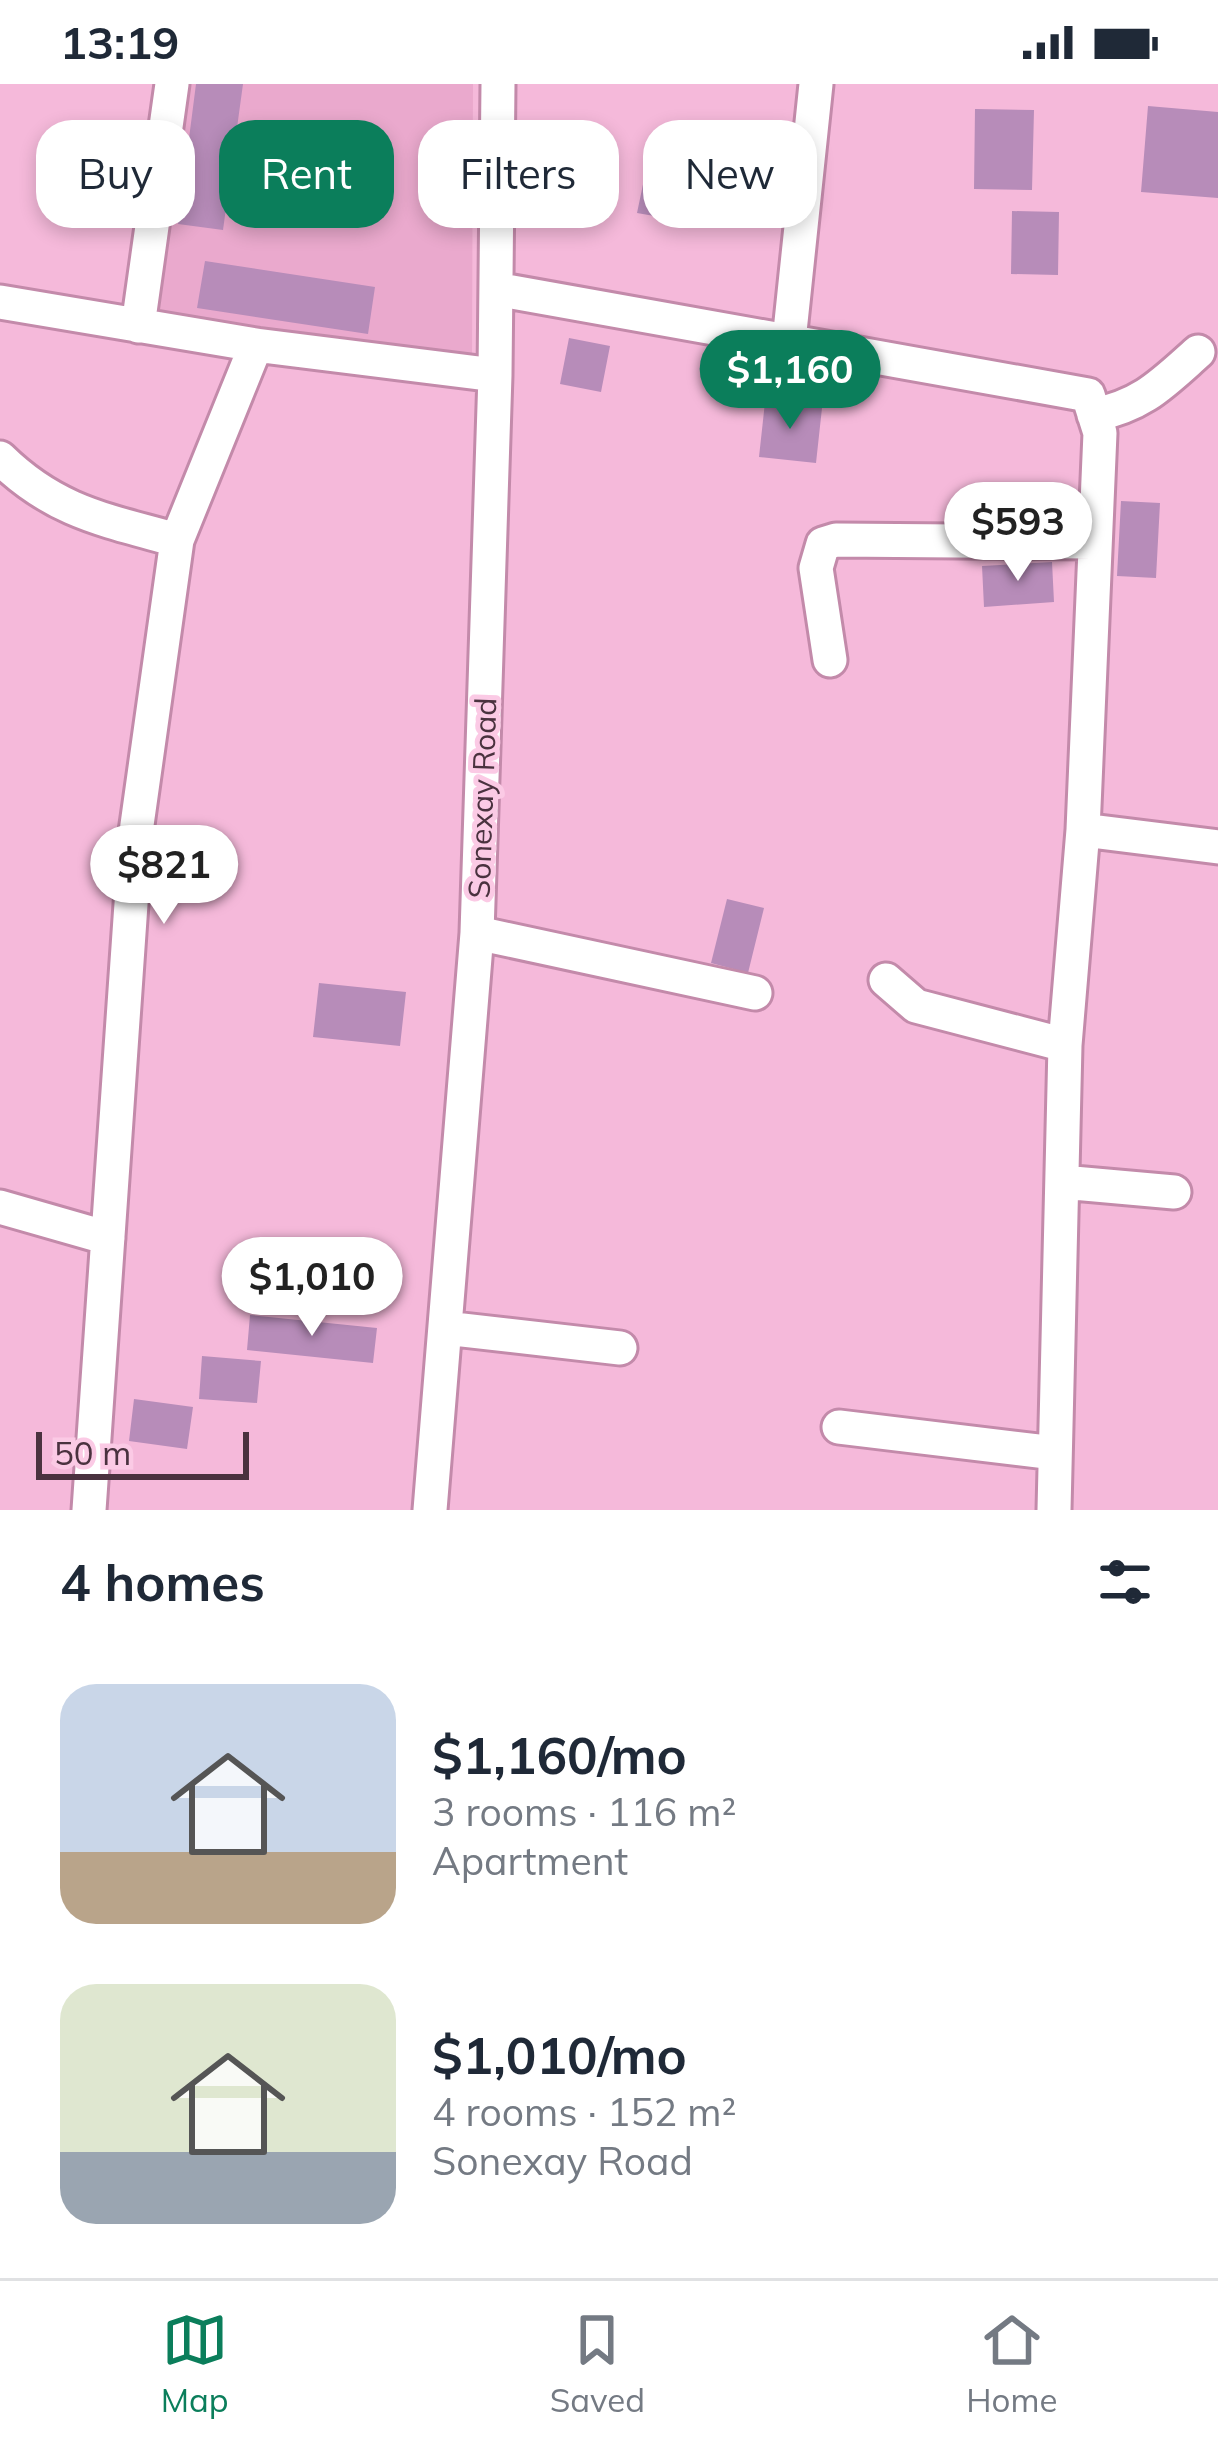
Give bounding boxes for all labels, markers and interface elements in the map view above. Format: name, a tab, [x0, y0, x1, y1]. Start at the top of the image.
text: 13:19	[60, 14, 179, 70]
chip: Buy	[36, 120, 195, 228]
chip: Rent	[219, 120, 394, 228]
chip: Filters	[418, 120, 619, 228]
chip: New	[643, 120, 817, 228]
pin: $1,160	[692, 330, 888, 432]
text: $1,160	[727, 344, 853, 393]
pin: $593	[947, 482, 1089, 584]
text: $593	[971, 496, 1065, 545]
street label: Sonexay Road	[460, 697, 504, 899]
pin: $821	[93, 825, 235, 927]
text: $821	[117, 839, 211, 888]
pin: $1,010	[214, 1237, 410, 1339]
text: $1,010	[249, 1251, 375, 1300]
scale bar	[36, 1426, 249, 1479]
text: 50 m	[54, 1432, 131, 1473]
icon: filters	[1092, 1549, 1158, 1615]
text: 4 homes	[60, 1550, 265, 1614]
text: $1,160/mo	[432, 1723, 687, 1787]
icon: home	[156, 1732, 300, 1876]
text: 3 rooms · 116 m²	[432, 1787, 736, 1836]
text: Apartment	[432, 1836, 628, 1885]
text: $1,010/mo	[432, 2023, 687, 2087]
icon: home	[156, 2032, 300, 2176]
text: 4 rooms · 152 m²	[432, 2087, 736, 2136]
text: Sonexay Road	[432, 2136, 693, 2185]
tab: Map	[161, 2307, 229, 2420]
tab: Saved	[550, 2307, 645, 2420]
tab: Home	[966, 2307, 1057, 2420]

